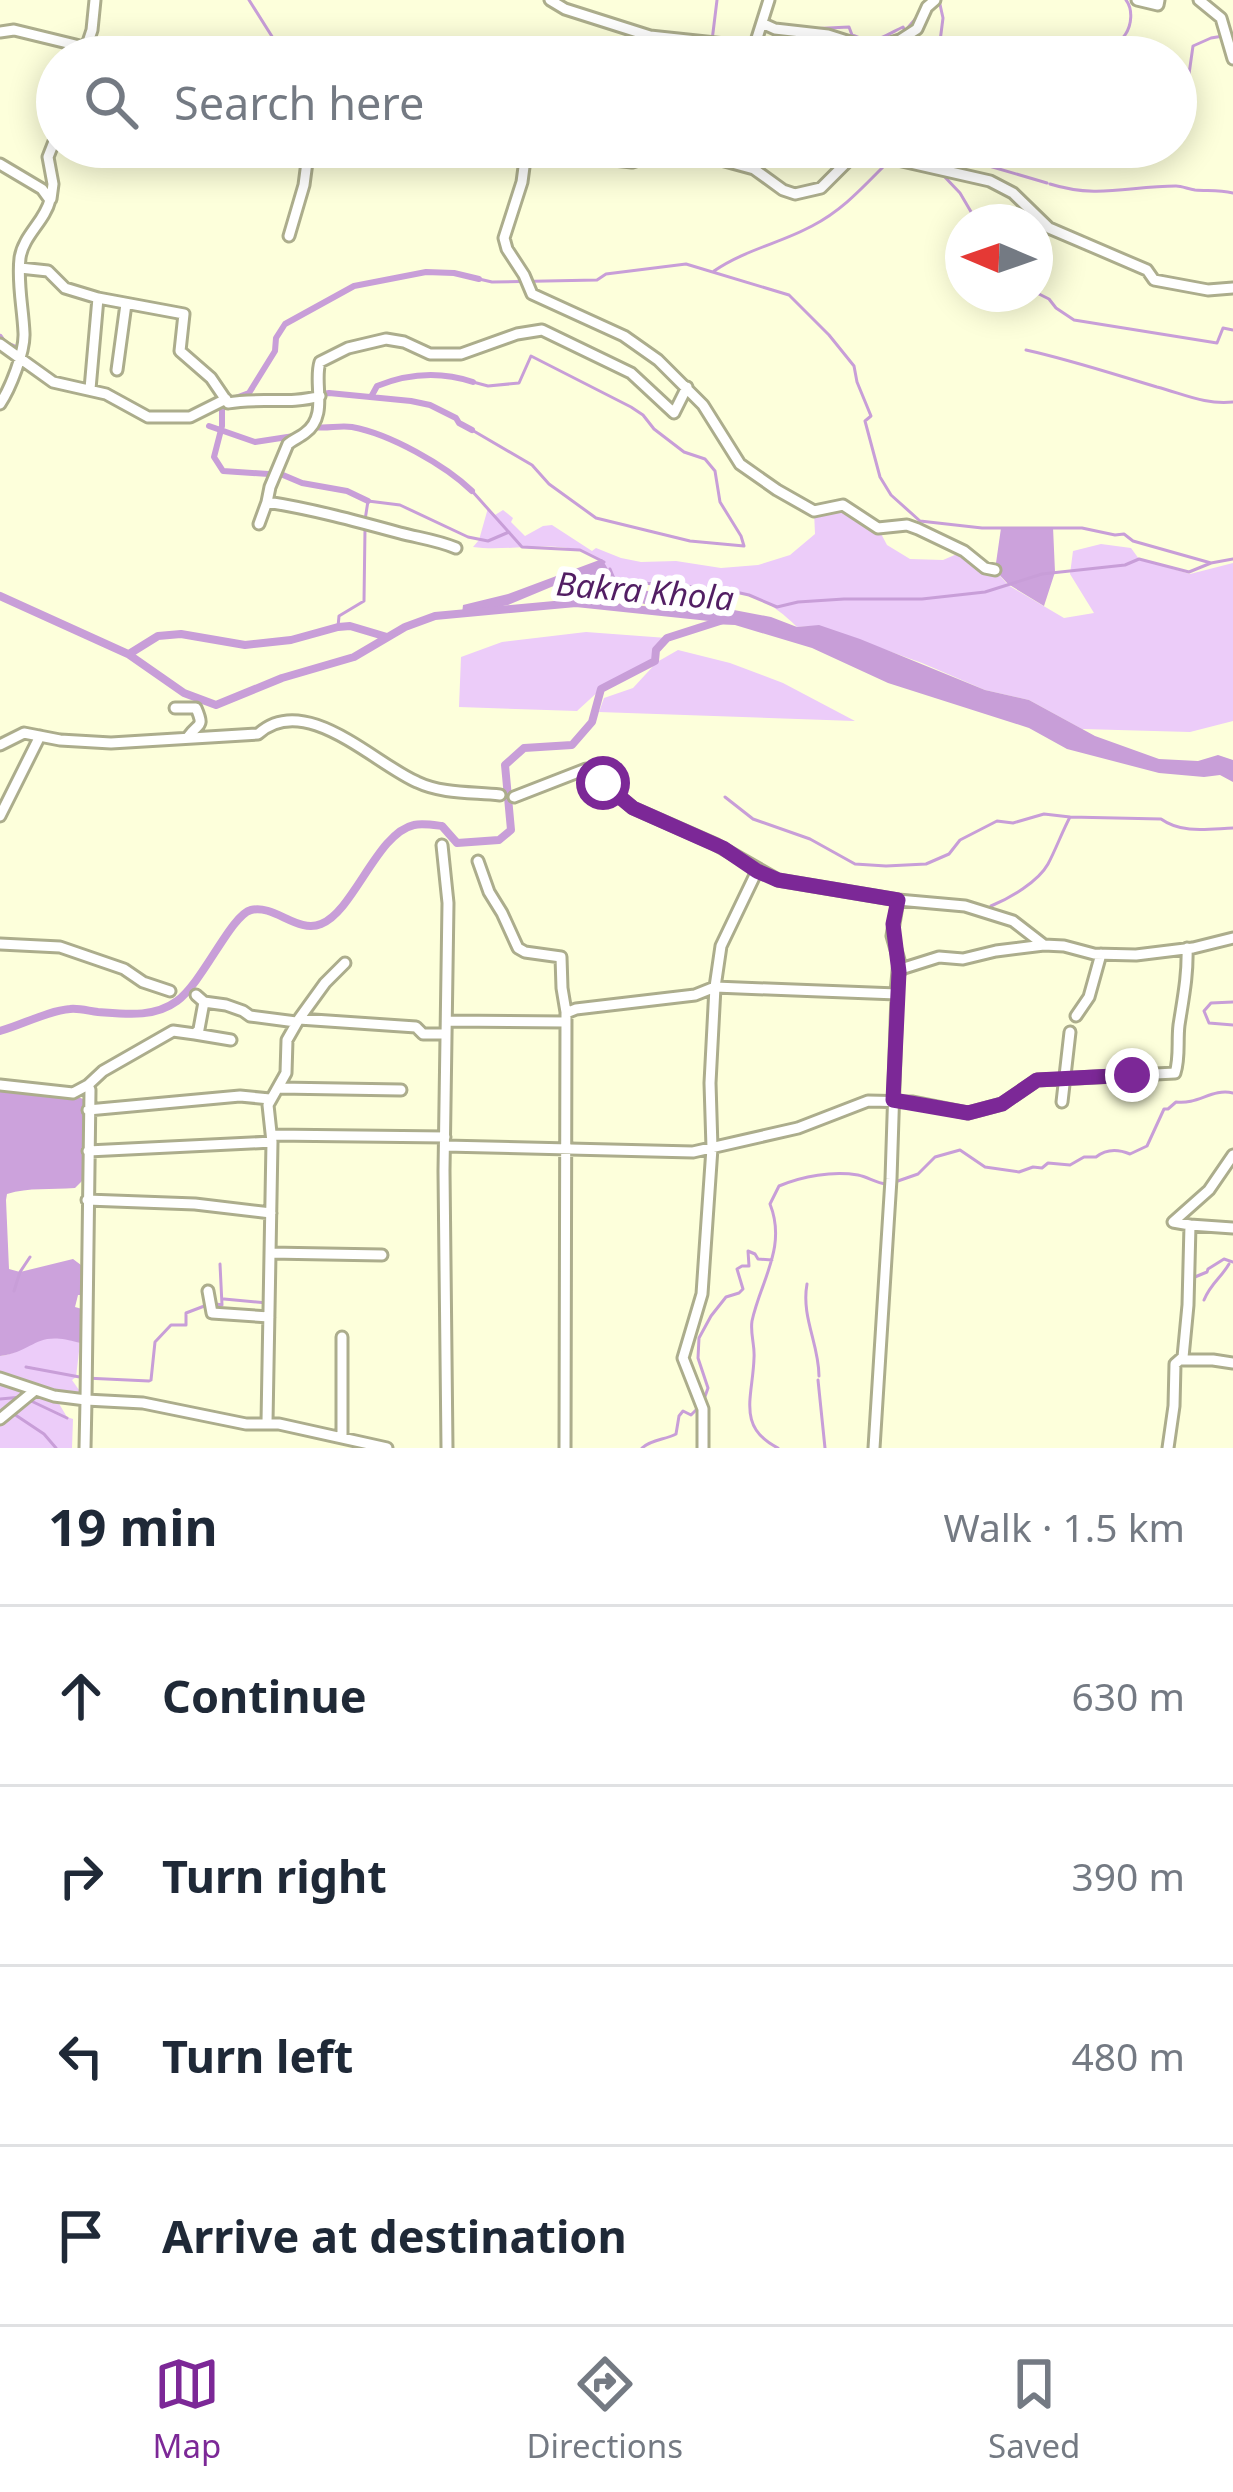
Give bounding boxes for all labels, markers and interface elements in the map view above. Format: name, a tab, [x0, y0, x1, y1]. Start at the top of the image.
search box	[36, 36, 1197, 168]
icon: search	[78, 69, 144, 135]
text: Search here	[174, 72, 424, 133]
north arrow	[945, 204, 1053, 312]
water label: Bakra Khola	[554, 560, 736, 621]
route start	[576, 756, 630, 810]
route end	[1105, 1048, 1159, 1102]
text: 19 min	[48, 1491, 218, 1561]
text: Walk · 1.5 km	[944, 1500, 1185, 1553]
icon: ahead	[48, 1663, 114, 1729]
text: Continue	[162, 1665, 367, 1726]
text: 630 m	[1071, 1669, 1185, 1722]
icon: right	[48, 1843, 114, 1909]
text: Turn right	[162, 1845, 387, 1906]
text: 390 m	[1071, 1849, 1185, 1902]
icon: left	[48, 2023, 114, 2089]
text: Turn left	[162, 2025, 353, 2086]
text: 480 m	[1071, 2029, 1185, 2082]
icon: arrive	[48, 2203, 114, 2269]
text: Arrive at destination	[162, 2205, 627, 2266]
tab: Map	[153, 2351, 221, 2468]
tab: Directions	[526, 2351, 683, 2468]
tab: Saved	[988, 2351, 1080, 2468]

